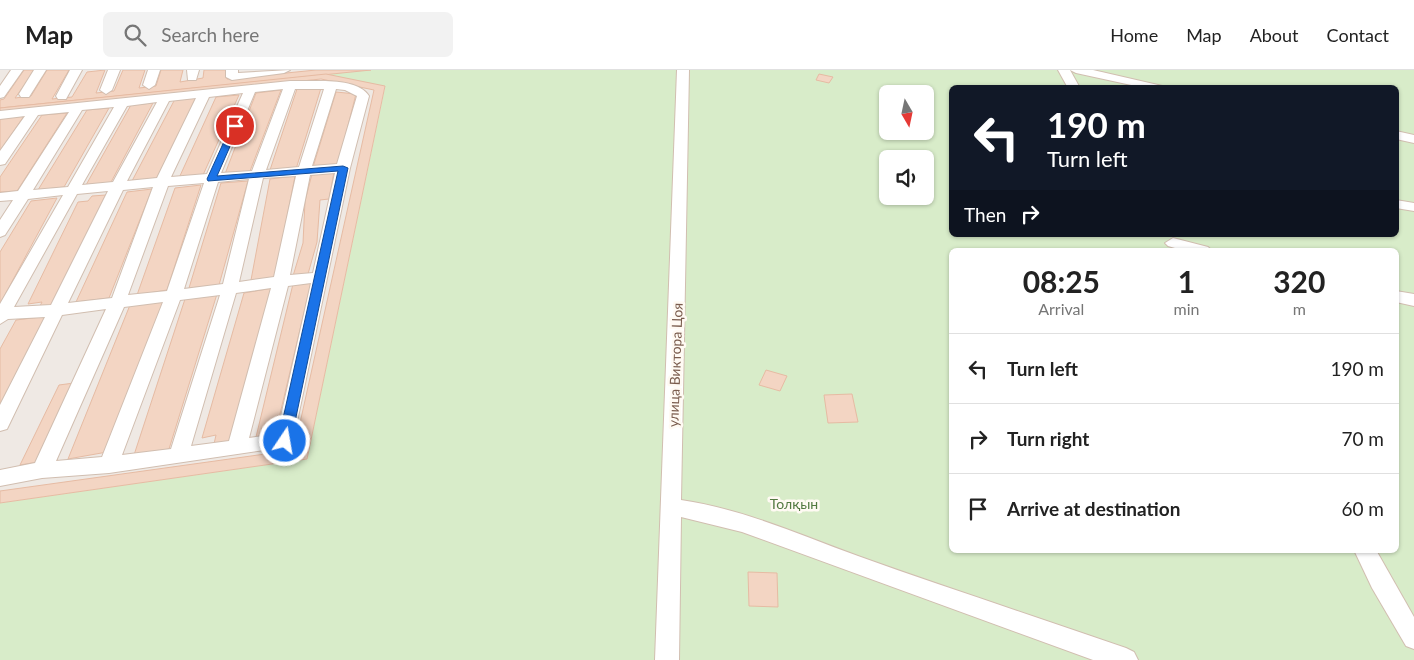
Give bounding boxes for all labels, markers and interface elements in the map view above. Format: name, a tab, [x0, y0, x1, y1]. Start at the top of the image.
search box	[103, 12, 453, 57]
text: Map	[25, 20, 73, 49]
icon: search	[121, 21, 149, 49]
text: Search here	[161, 23, 259, 46]
text: Home	[1110, 24, 1158, 46]
text: Map	[1186, 24, 1222, 46]
text: About	[1250, 24, 1299, 46]
text: Contact	[1327, 24, 1389, 46]
north arrow	[879, 85, 934, 140]
map controls	[879, 85, 934, 205]
text: 190 m	[1047, 103, 1146, 145]
pin	[214, 105, 256, 147]
icon: left	[964, 105, 1029, 170]
icon: arrive	[221, 112, 249, 140]
text: Turn left	[1047, 145, 1128, 172]
button: sound	[879, 150, 934, 205]
icon: right	[1016, 200, 1044, 228]
text: Then	[964, 203, 1006, 226]
text: 08:25	[1023, 263, 1100, 299]
text: 1	[1178, 263, 1195, 299]
text: 320	[1273, 263, 1325, 299]
text: Arrival	[1038, 299, 1084, 318]
text: min	[1174, 299, 1200, 318]
text: m	[1293, 299, 1306, 318]
street label: улица Виктора Цоя	[664, 303, 686, 427]
icon: left	[964, 355, 992, 383]
text: Turn left	[1007, 357, 1078, 380]
text: 190 m	[1330, 357, 1384, 380]
position arrow	[258, 414, 310, 466]
icon: right	[964, 425, 992, 453]
text: Turn right	[1007, 427, 1089, 450]
text: 70 m	[1341, 427, 1384, 450]
park label: Толқын	[770, 495, 818, 512]
icon: arrive	[964, 495, 992, 523]
text: Arrive at destination	[1007, 497, 1180, 520]
text: 60 m	[1341, 497, 1384, 520]

